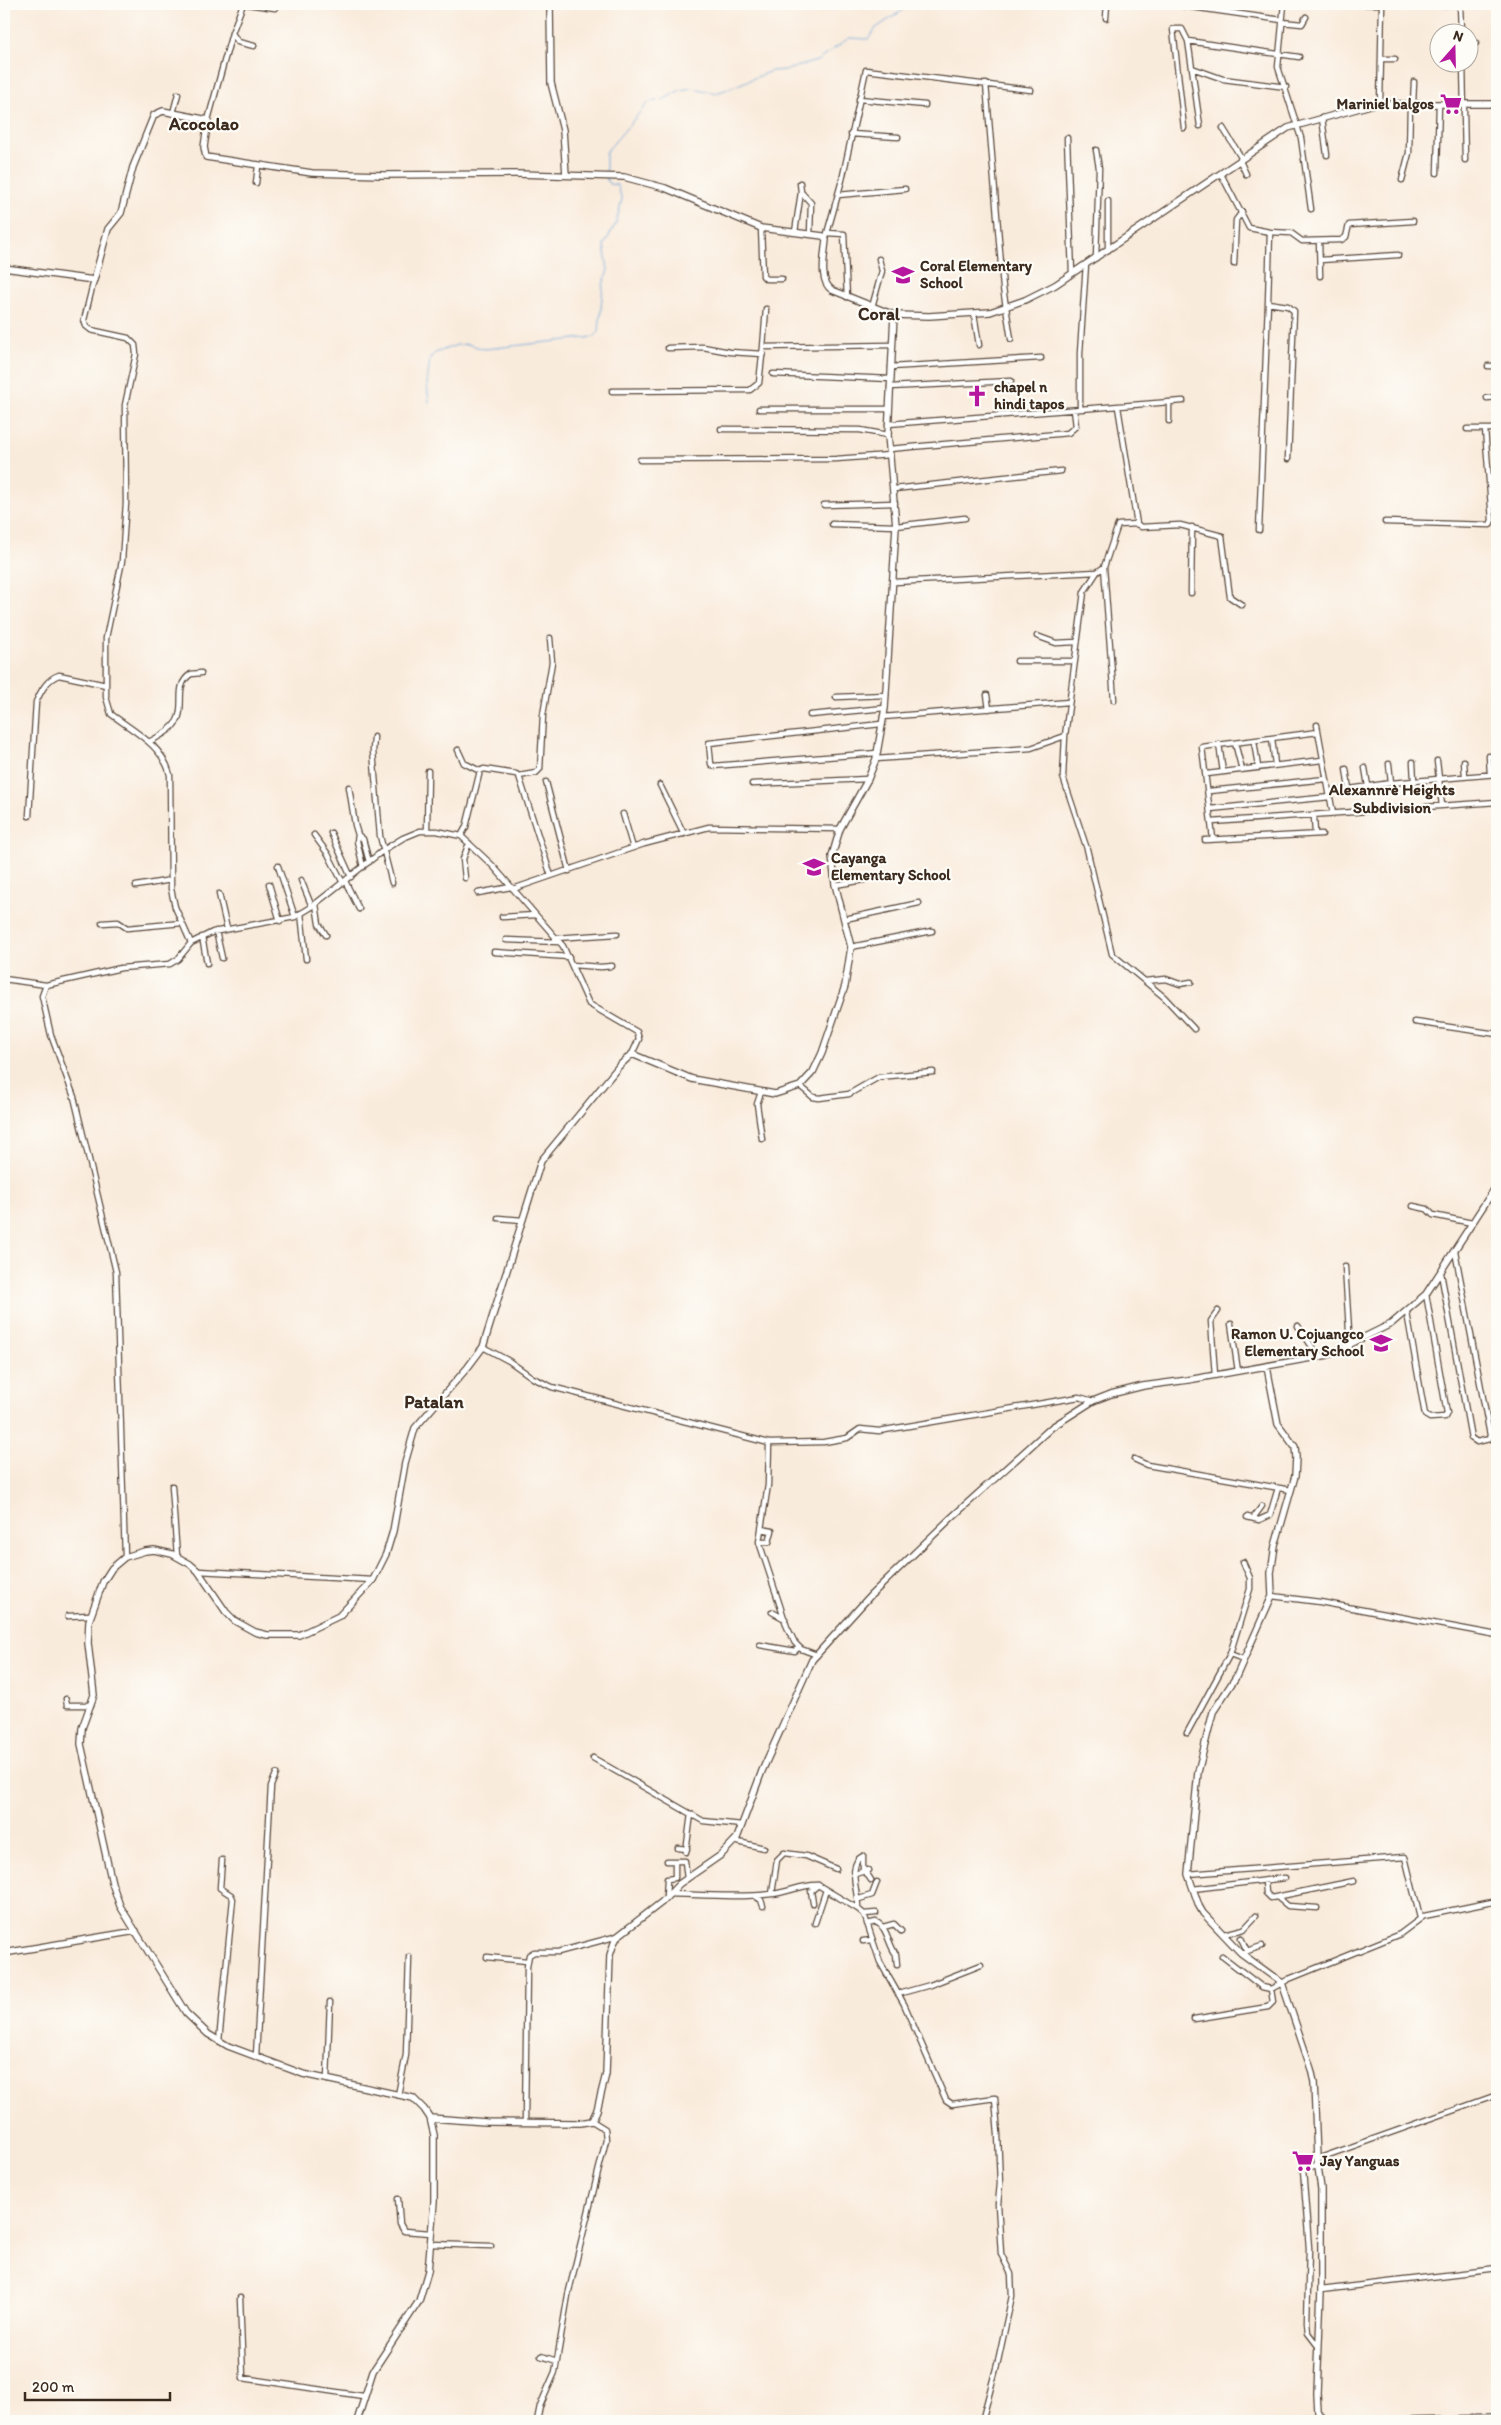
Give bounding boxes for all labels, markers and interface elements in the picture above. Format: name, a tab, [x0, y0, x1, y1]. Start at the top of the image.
north arrow	[1428, 22, 1478, 72]
text: N	[1451, 27, 1466, 46]
supermarket icon: Mariniel balgos	[1438, 91, 1464, 117]
place label: Mariniel balgos	[1337, 95, 1434, 114]
district label: Acocolao	[168, 113, 239, 135]
place label: Coral Elementary School	[920, 257, 1033, 292]
school or university icon: Coral Elementary School	[890, 262, 916, 288]
district label: Coral	[858, 303, 901, 325]
place label: chapel n hindi tapos	[994, 378, 1065, 414]
church icon: chapel n hindi tapos	[964, 383, 990, 409]
district label: Alexannrè Heights Subdivision	[1328, 780, 1455, 817]
place label: Cayanga Elementary School	[831, 849, 951, 885]
school or university icon: Cayanga Elementary School	[801, 854, 827, 880]
place label: Ramon U. Cojuangco Elementary School	[1231, 1325, 1365, 1361]
school or university icon: Ramon U. Cojuangco Elementary School	[1368, 1330, 1394, 1356]
district label: Patalan	[404, 1391, 464, 1413]
supermarket icon: Jay Yanguas	[1290, 2148, 1316, 2174]
place label: Jay Yanguas	[1319, 2152, 1400, 2171]
scale bar	[25, 2370, 170, 2402]
text: 200 m	[32, 2378, 75, 2396]

